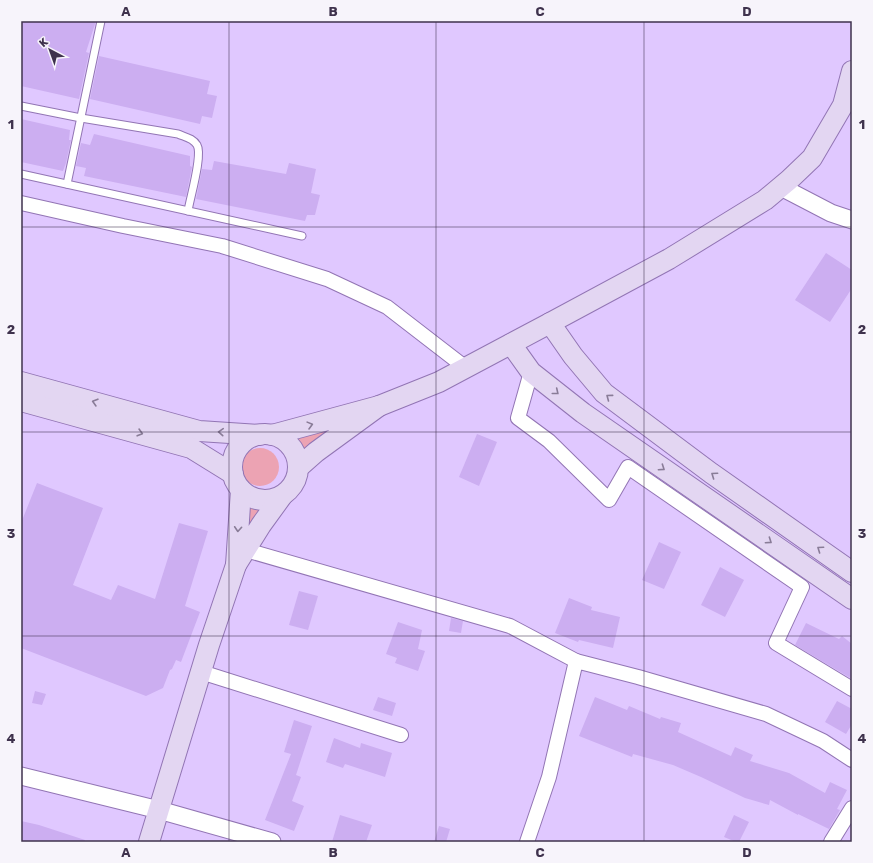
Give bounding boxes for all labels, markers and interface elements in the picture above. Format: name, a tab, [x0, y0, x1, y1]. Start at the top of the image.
text: A	[121, 4, 131, 19]
text: B	[328, 4, 338, 19]
text: C	[535, 4, 545, 19]
text: D	[742, 4, 752, 19]
north arrow	[30, 30, 70, 70]
text: K	[37, 35, 51, 50]
text: 1	[8, 117, 14, 132]
text: 1	[859, 117, 865, 132]
text: 2	[7, 322, 15, 337]
text: 2	[858, 322, 866, 337]
one-way arrow	[552, 387, 559, 394]
one-way arrow	[607, 395, 614, 402]
one-way arrow	[92, 398, 99, 407]
one-way arrow	[307, 421, 313, 429]
one-way arrow	[218, 428, 224, 437]
one-way arrow	[136, 429, 143, 437]
one-way arrow	[658, 463, 665, 471]
one-way arrow	[711, 472, 718, 479]
text: 3	[7, 526, 16, 541]
one-way arrow	[234, 526, 243, 532]
text: 3	[858, 526, 867, 541]
one-way arrow	[765, 536, 772, 544]
one-way arrow	[817, 546, 824, 554]
text: 4	[7, 731, 16, 746]
text: 4	[858, 731, 867, 746]
text: A	[121, 845, 131, 860]
text: B	[328, 845, 338, 860]
text: C	[535, 845, 545, 860]
text: D	[742, 845, 752, 860]

